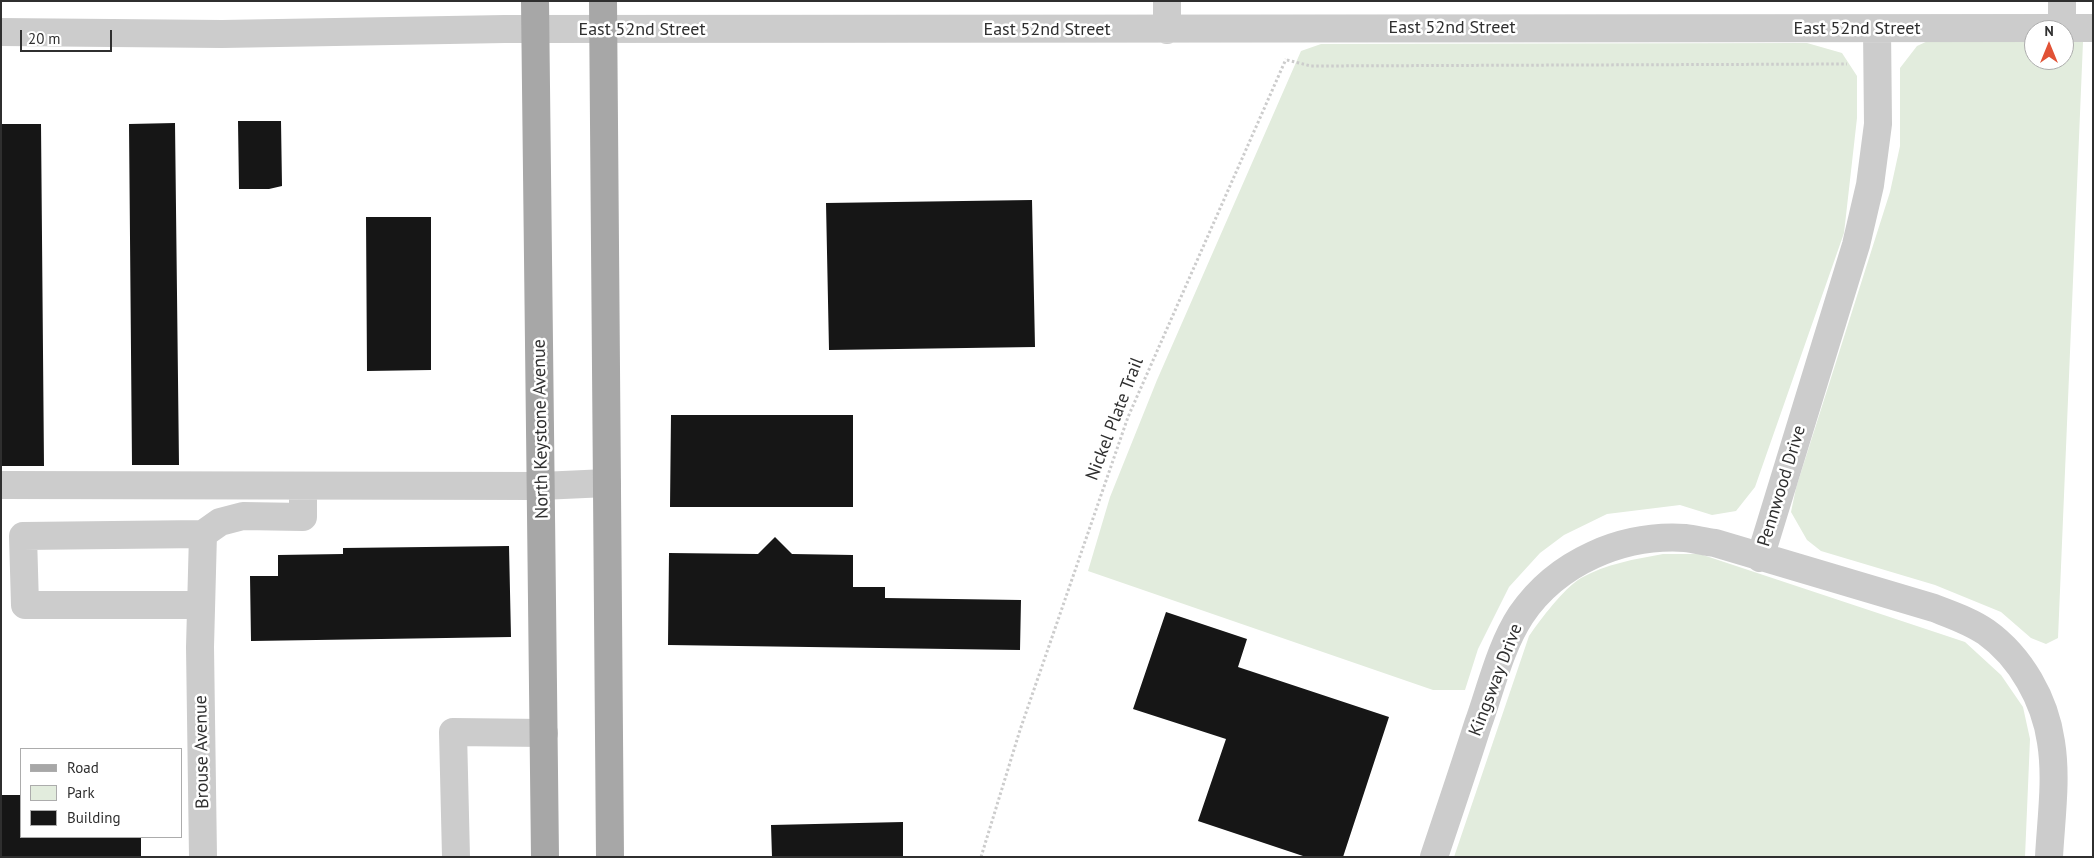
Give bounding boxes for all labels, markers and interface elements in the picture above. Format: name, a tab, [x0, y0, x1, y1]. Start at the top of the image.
street label: East 52nd Street	[1389, 17, 1515, 39]
street label: East 52nd Street	[1794, 18, 1920, 40]
street label: East 52nd Street	[579, 19, 705, 41]
street label: East 52nd Street	[984, 19, 1110, 41]
scale bar	[22, 20, 115, 52]
north arrow	[2024, 20, 2074, 70]
text: N	[2044, 22, 2054, 40]
text: 20 m	[28, 29, 61, 48]
street label: North Keystone Avenue	[529, 339, 553, 519]
street label: Nickel Plate Trail	[1082, 354, 1148, 484]
street label: Pennwood Drive	[1753, 423, 1811, 549]
street label: Kingsway Drive	[1465, 621, 1527, 739]
street label: Brouse Avenue	[190, 695, 214, 809]
legend	[20, 748, 182, 838]
text: Road	[67, 758, 99, 777]
text: Park	[67, 783, 95, 802]
text: Building	[67, 808, 121, 827]

